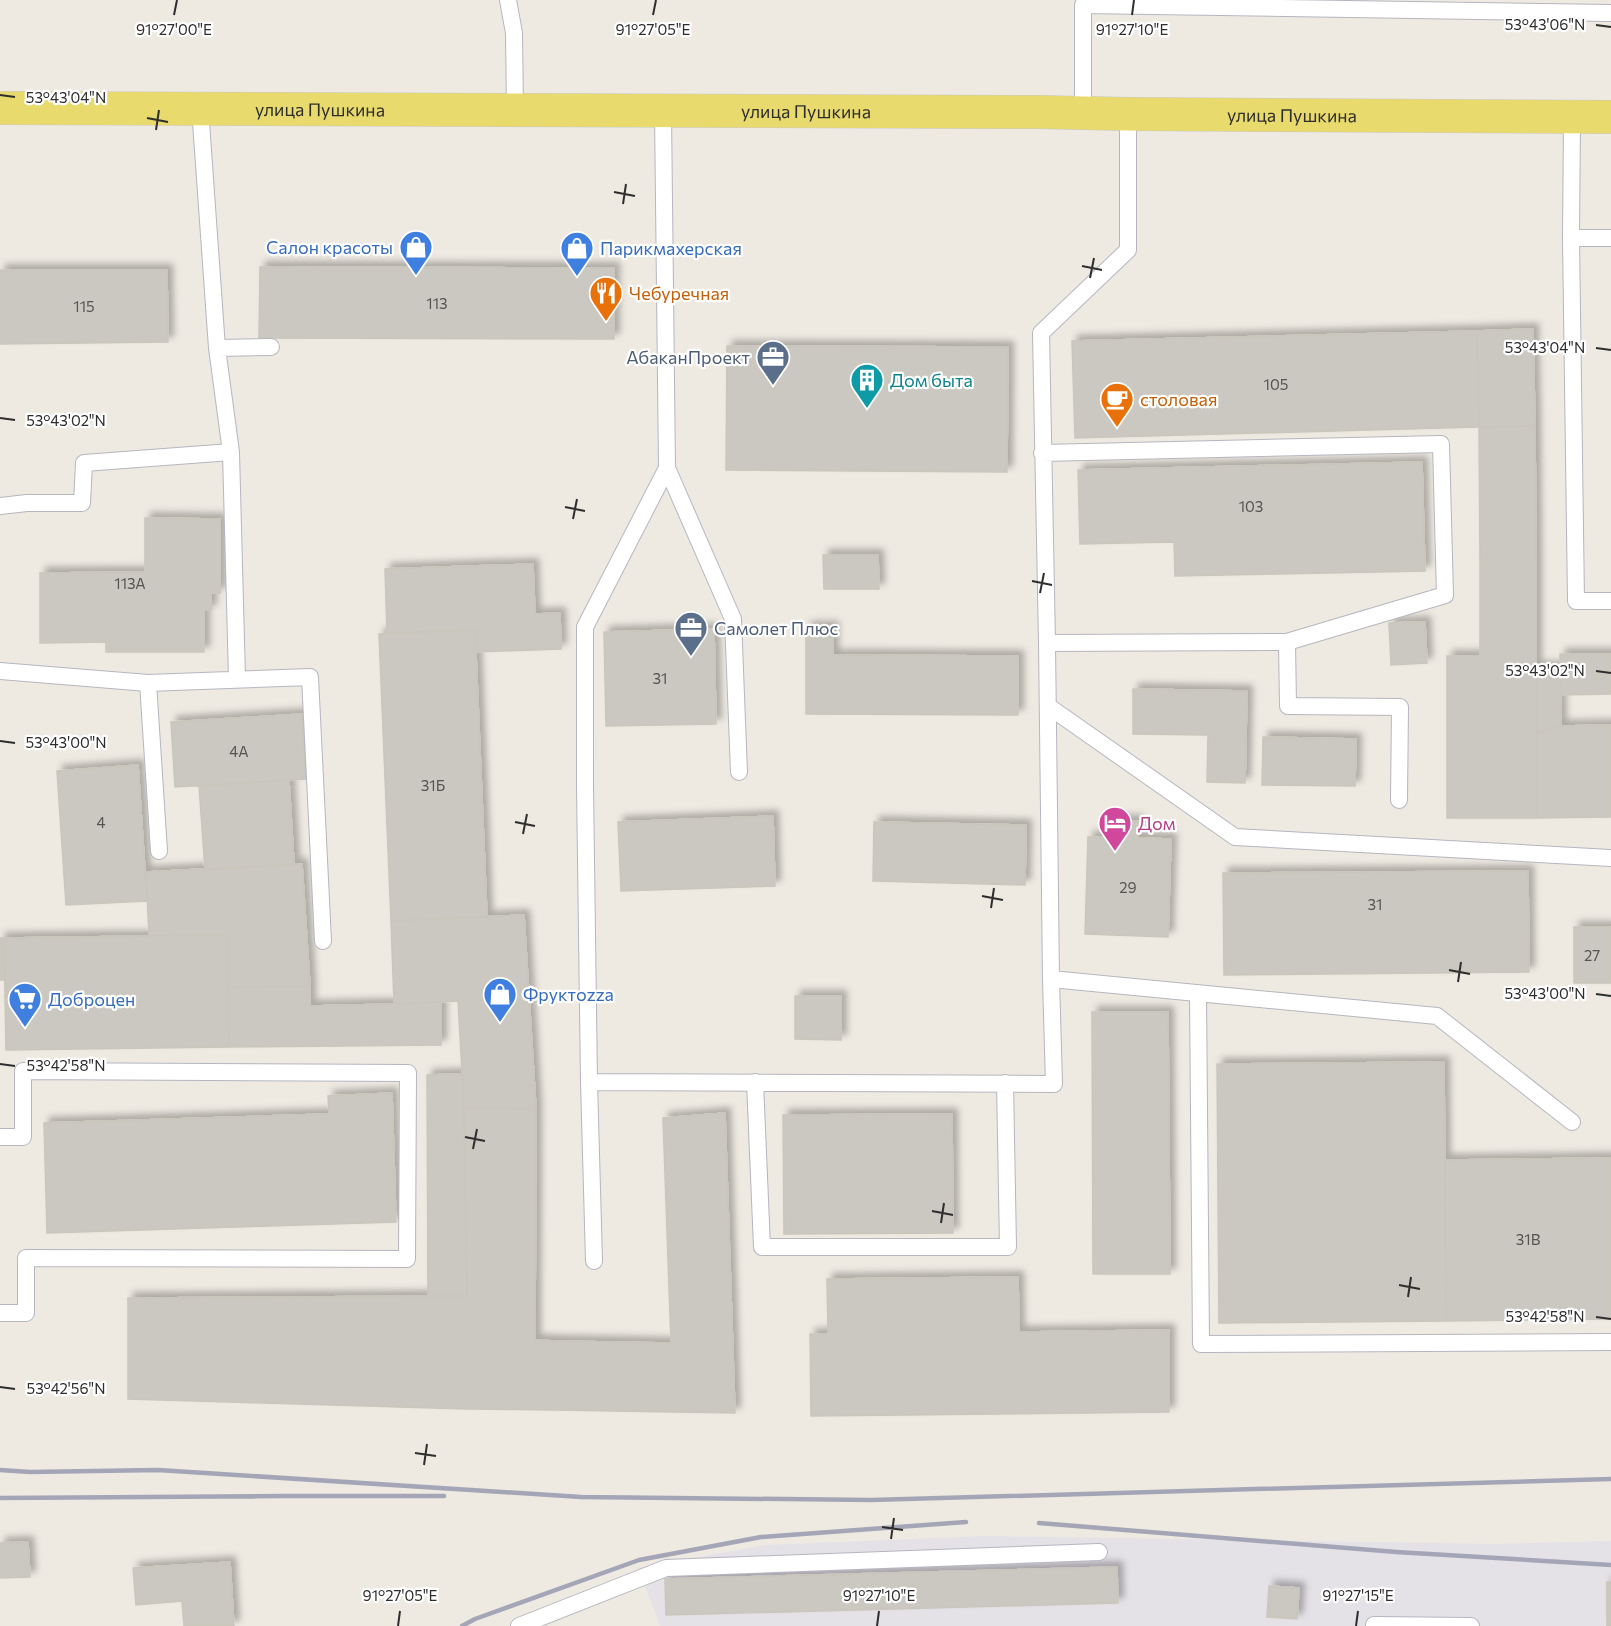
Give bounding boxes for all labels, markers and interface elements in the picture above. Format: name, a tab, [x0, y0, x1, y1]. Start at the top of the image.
text: 53°43'06"N	[1505, 15, 1585, 33]
text: 91°27'00"E	[136, 20, 212, 38]
text: 91°27'05"E	[616, 20, 690, 38]
text: 91°27'10"E	[1096, 20, 1168, 38]
text: 53°43'04"N	[26, 88, 106, 106]
street label: улица Пушкина	[255, 98, 385, 120]
street label: улица Пушкина	[741, 100, 871, 122]
street label: улица Пушкина	[1227, 104, 1357, 126]
shop icon: Салон красоты	[398, 229, 434, 276]
shop icon: Парикмахерская	[559, 230, 595, 277]
place label: Салон красоты	[266, 236, 393, 258]
place label: Парикмахерская	[600, 237, 742, 259]
restaurant icon: Чебуречная	[588, 275, 624, 322]
place label: Чебуречная	[629, 282, 729, 304]
house number: 113	[426, 294, 448, 312]
house number: 115	[73, 297, 95, 315]
text: 53°43'04"N	[1505, 338, 1585, 356]
office icon: АбаканПроект	[755, 339, 791, 386]
place label: АбаканПроект	[626, 346, 751, 368]
building icon: Дом быта	[849, 362, 885, 409]
place label: Дом быта	[890, 369, 973, 391]
house number: 105	[1264, 375, 1288, 393]
cafe icon: столовая	[1099, 381, 1135, 428]
place label: столовая	[1140, 388, 1217, 410]
text: 53°43'02"N	[26, 411, 106, 429]
house number: 103	[1239, 497, 1263, 515]
house number: 113А	[114, 574, 146, 592]
office icon: Самолет Плюс	[673, 610, 709, 657]
place label: Самолет Плюс	[714, 617, 838, 639]
text: 53°43'02"N	[1505, 661, 1585, 679]
house number: 31	[653, 669, 667, 687]
text: 53°43'00"N	[25, 733, 107, 751]
house number: 4А	[229, 742, 249, 760]
house number: 31Б	[421, 776, 445, 794]
hotel icon: Дом	[1097, 805, 1133, 852]
place label: Дом	[1138, 812, 1176, 834]
house number: 4	[97, 813, 106, 831]
house number: 29	[1119, 878, 1137, 896]
house number: 31	[1368, 895, 1382, 913]
house number: 27	[1584, 946, 1600, 964]
shop icon: Фруктоzzа	[482, 976, 518, 1023]
supermarket icon: Доброцен	[7, 981, 43, 1028]
place label: Фруктоzzа	[523, 983, 614, 1005]
text: 53°43'00"N	[1504, 984, 1586, 1002]
place label: Доброцен	[48, 988, 135, 1010]
text: 53°42'58"N	[27, 1056, 105, 1074]
house number: 31В	[1516, 1230, 1541, 1248]
text: 53°42'58"N	[1506, 1307, 1584, 1325]
text: 53°42'56"N	[27, 1379, 105, 1397]
text: 91°27'05"E	[363, 1586, 437, 1604]
text: 91°27'10"E	[843, 1586, 915, 1604]
text: 91°27'15"E	[1322, 1586, 1394, 1604]

